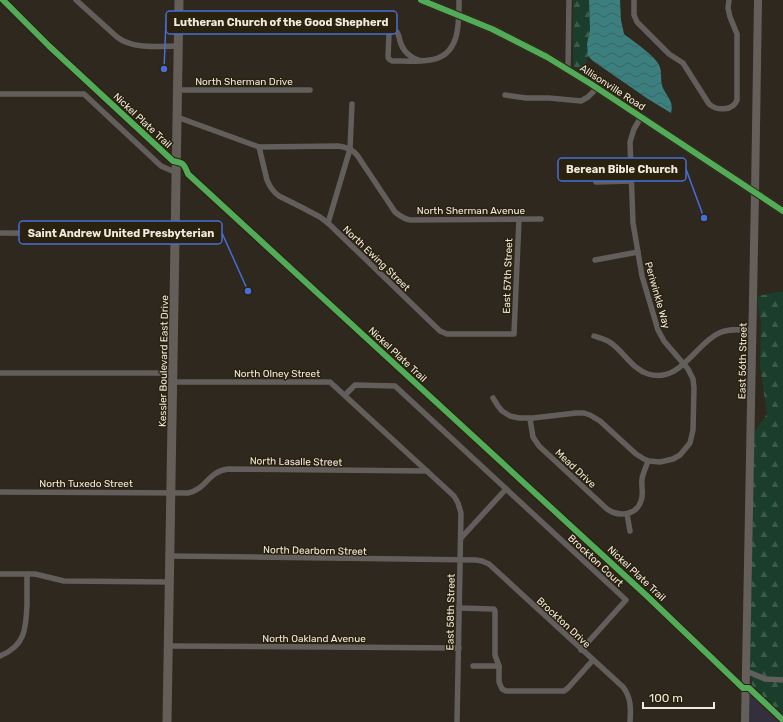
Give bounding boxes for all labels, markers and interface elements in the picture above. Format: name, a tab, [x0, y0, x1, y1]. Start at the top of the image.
callout: Lutheran Church of the Good Shepherd	[166, 11, 397, 34]
text: Lutheran Church of the Good Shepherd	[174, 16, 388, 29]
street label: Allisonville Road	[578, 62, 647, 113]
street label: North Sherman Drive	[195, 76, 293, 88]
street label: Nickel Plate Trail	[111, 91, 174, 151]
callout: Berean Bible Church	[558, 158, 686, 181]
text: Berean Bible Church	[566, 163, 678, 176]
street label: North Sherman Avenue	[417, 205, 526, 217]
callout: Saint Andrew United Presbyterian	[19, 221, 222, 244]
street label: North Ewing Street	[340, 224, 412, 294]
text: Saint Andrew United Presbyterian	[28, 227, 214, 240]
street label: East 57th Street	[501, 238, 515, 314]
street label: Periwinkle Way	[642, 261, 672, 330]
street label: Kessler Boulevard East Drive	[157, 295, 171, 427]
street label: East 56th Street	[736, 323, 750, 399]
street label: Nickel Plate Trail	[366, 325, 429, 385]
street label: North Olney Street	[234, 368, 320, 380]
street label: Mead Drive	[552, 447, 599, 491]
street label: North Lasalle Street	[250, 455, 342, 469]
street label: North Tuxedo Street	[39, 478, 133, 490]
street label: Brockton Court	[565, 532, 625, 589]
street label: North Dearborn Street	[263, 544, 367, 558]
street label: Nickel Plate Trail	[605, 544, 668, 604]
street label: East 58th Street	[444, 573, 458, 650]
street label: Brockton Drive	[534, 595, 593, 651]
street label: North Oakland Avenue	[262, 633, 366, 645]
scale bar	[643, 684, 714, 710]
text: 100 m	[649, 691, 683, 705]

